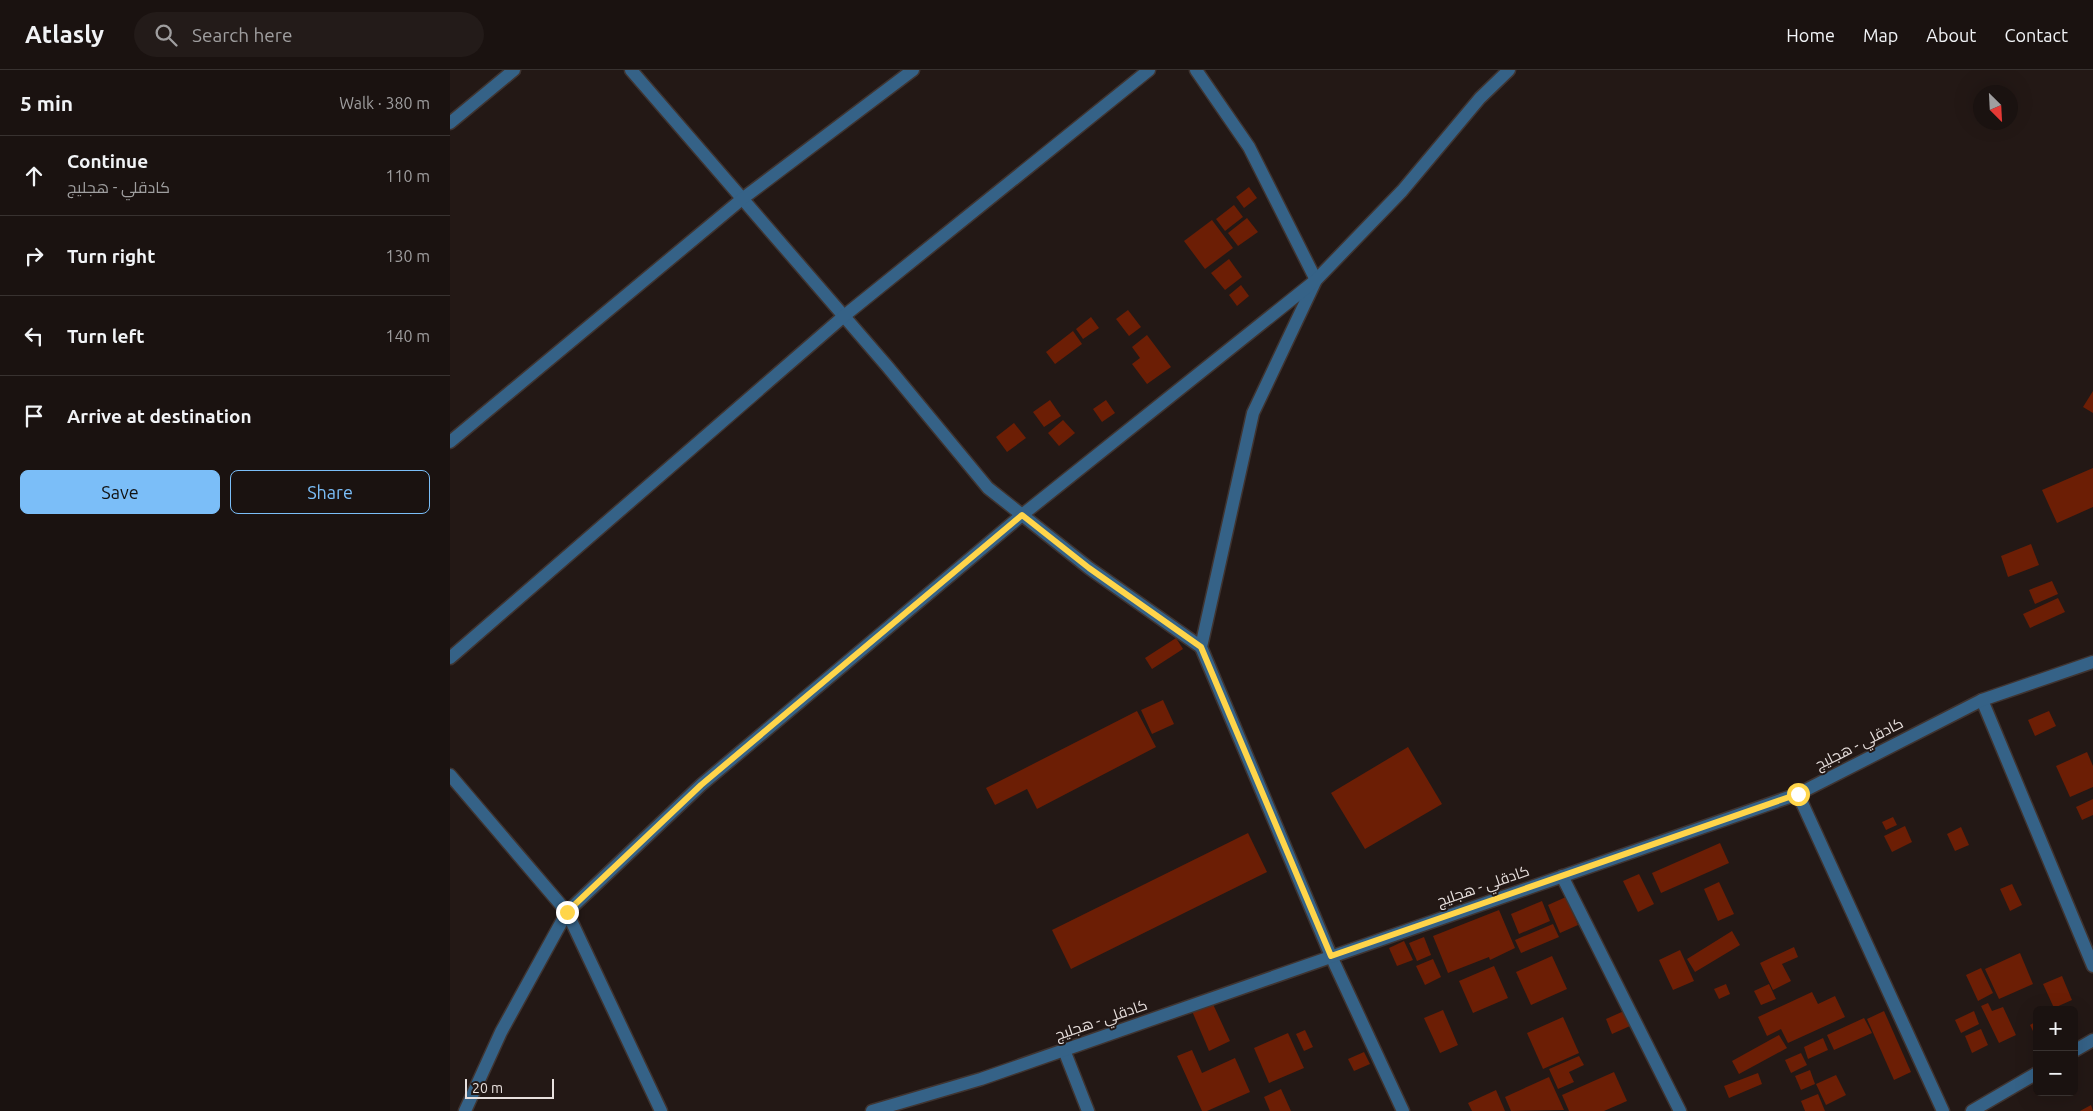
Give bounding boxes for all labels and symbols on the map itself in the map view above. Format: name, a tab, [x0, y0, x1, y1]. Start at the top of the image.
north arrow	[1973, 85, 2018, 130]
street label: كادقلي - هجليج	[1812, 714, 1907, 777]
route start	[1787, 783, 1810, 806]
street label: كادقلي - هجليج	[1434, 862, 1533, 913]
route end	[556, 901, 579, 924]
street label: كادقلي - هجليج	[1052, 996, 1151, 1047]
scale bar	[465, 1076, 554, 1099]

